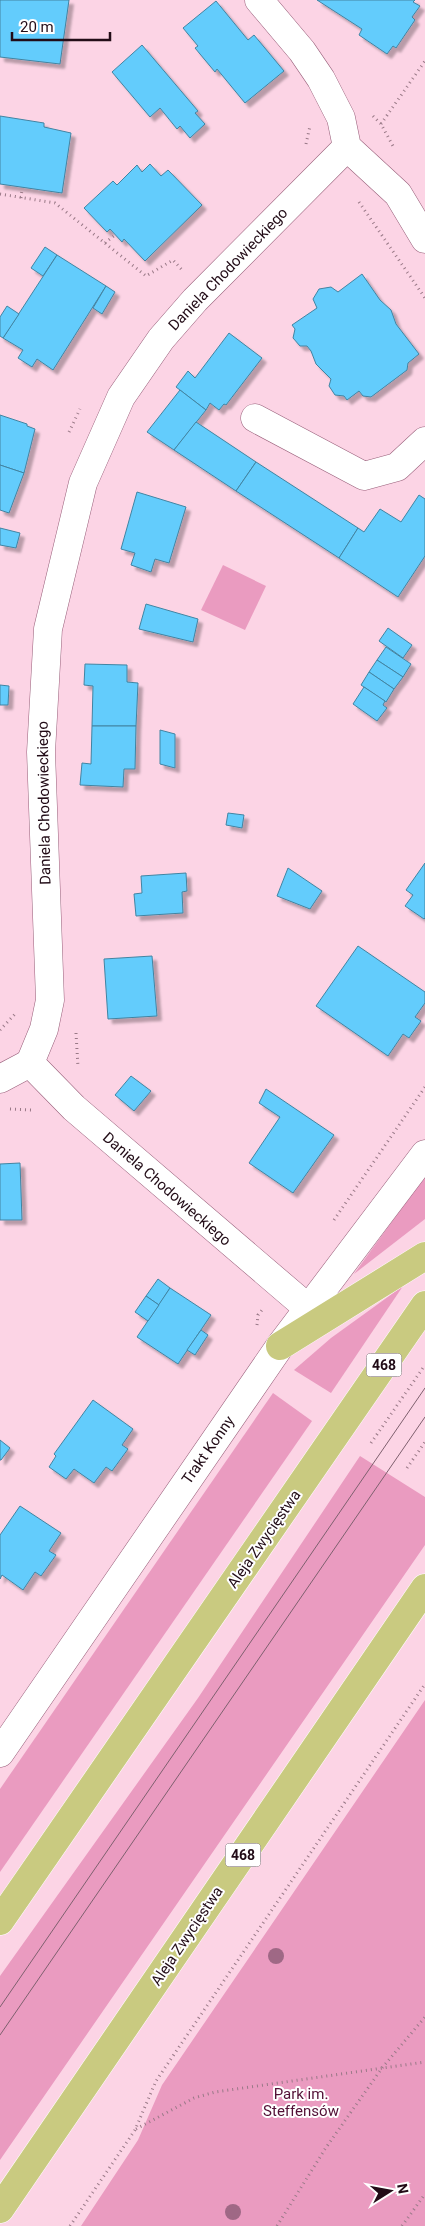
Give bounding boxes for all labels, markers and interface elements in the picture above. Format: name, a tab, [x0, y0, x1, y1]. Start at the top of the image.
scale bar	[12, 10, 110, 42]
text: 20 m	[20, 18, 54, 36]
street label: Daniela Chodowieckiego	[165, 204, 291, 334]
street label: Daniela Chodowieckiego	[34, 721, 54, 885]
street label: Daniela Chodowieckiego	[99, 1128, 235, 1250]
road number: 468	[366, 1354, 402, 1376]
street label: Trakt Konny	[178, 1412, 238, 1488]
street label: Aleja Zwycięstwa	[224, 1487, 304, 1591]
road number: 468	[226, 1844, 260, 1866]
street label: Aleja Zwycięstwa	[147, 1883, 227, 1989]
park label: Park im. Steffensów	[263, 2085, 339, 2120]
north arrow	[365, 2166, 415, 2216]
text: N	[394, 2182, 412, 2195]

